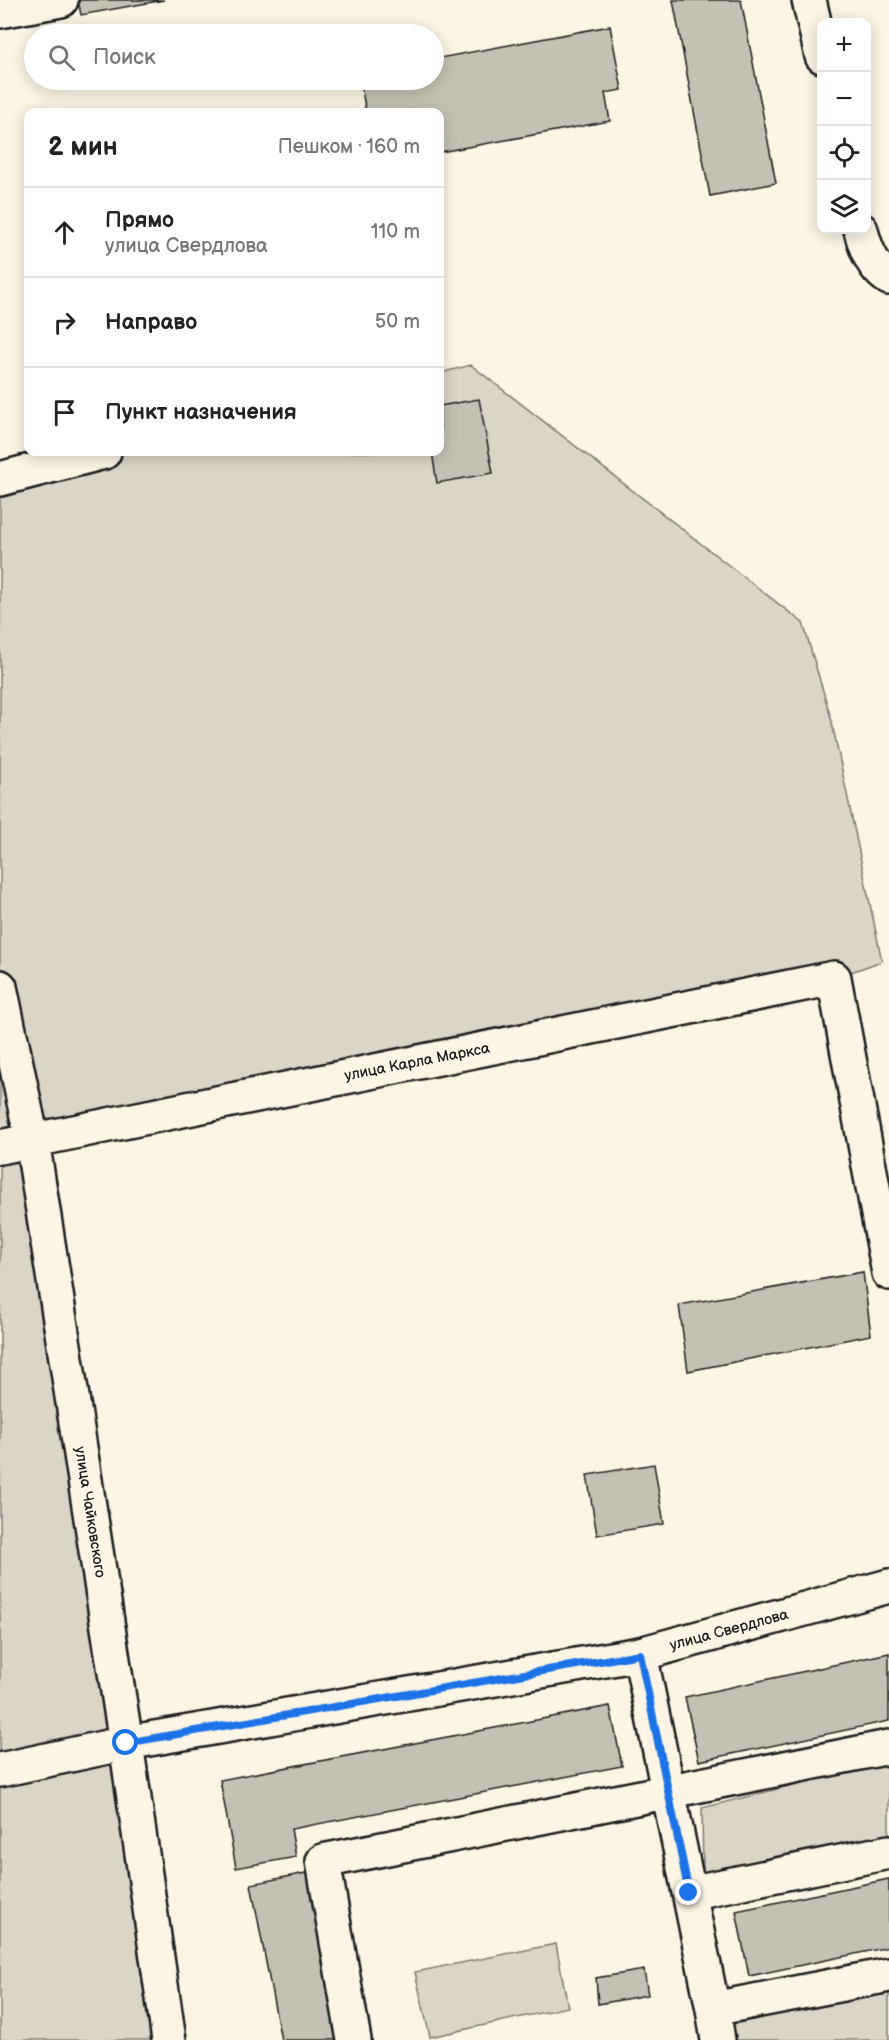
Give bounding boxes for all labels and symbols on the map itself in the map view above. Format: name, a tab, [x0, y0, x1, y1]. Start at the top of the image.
street label: улица Карла Маркса	[343, 1039, 491, 1085]
street label: улица Чайковского	[70, 1445, 110, 1579]
street label: улица Свердлова	[668, 1605, 791, 1655]
route start	[112, 1729, 138, 1755]
route end	[675, 1879, 701, 1905]

